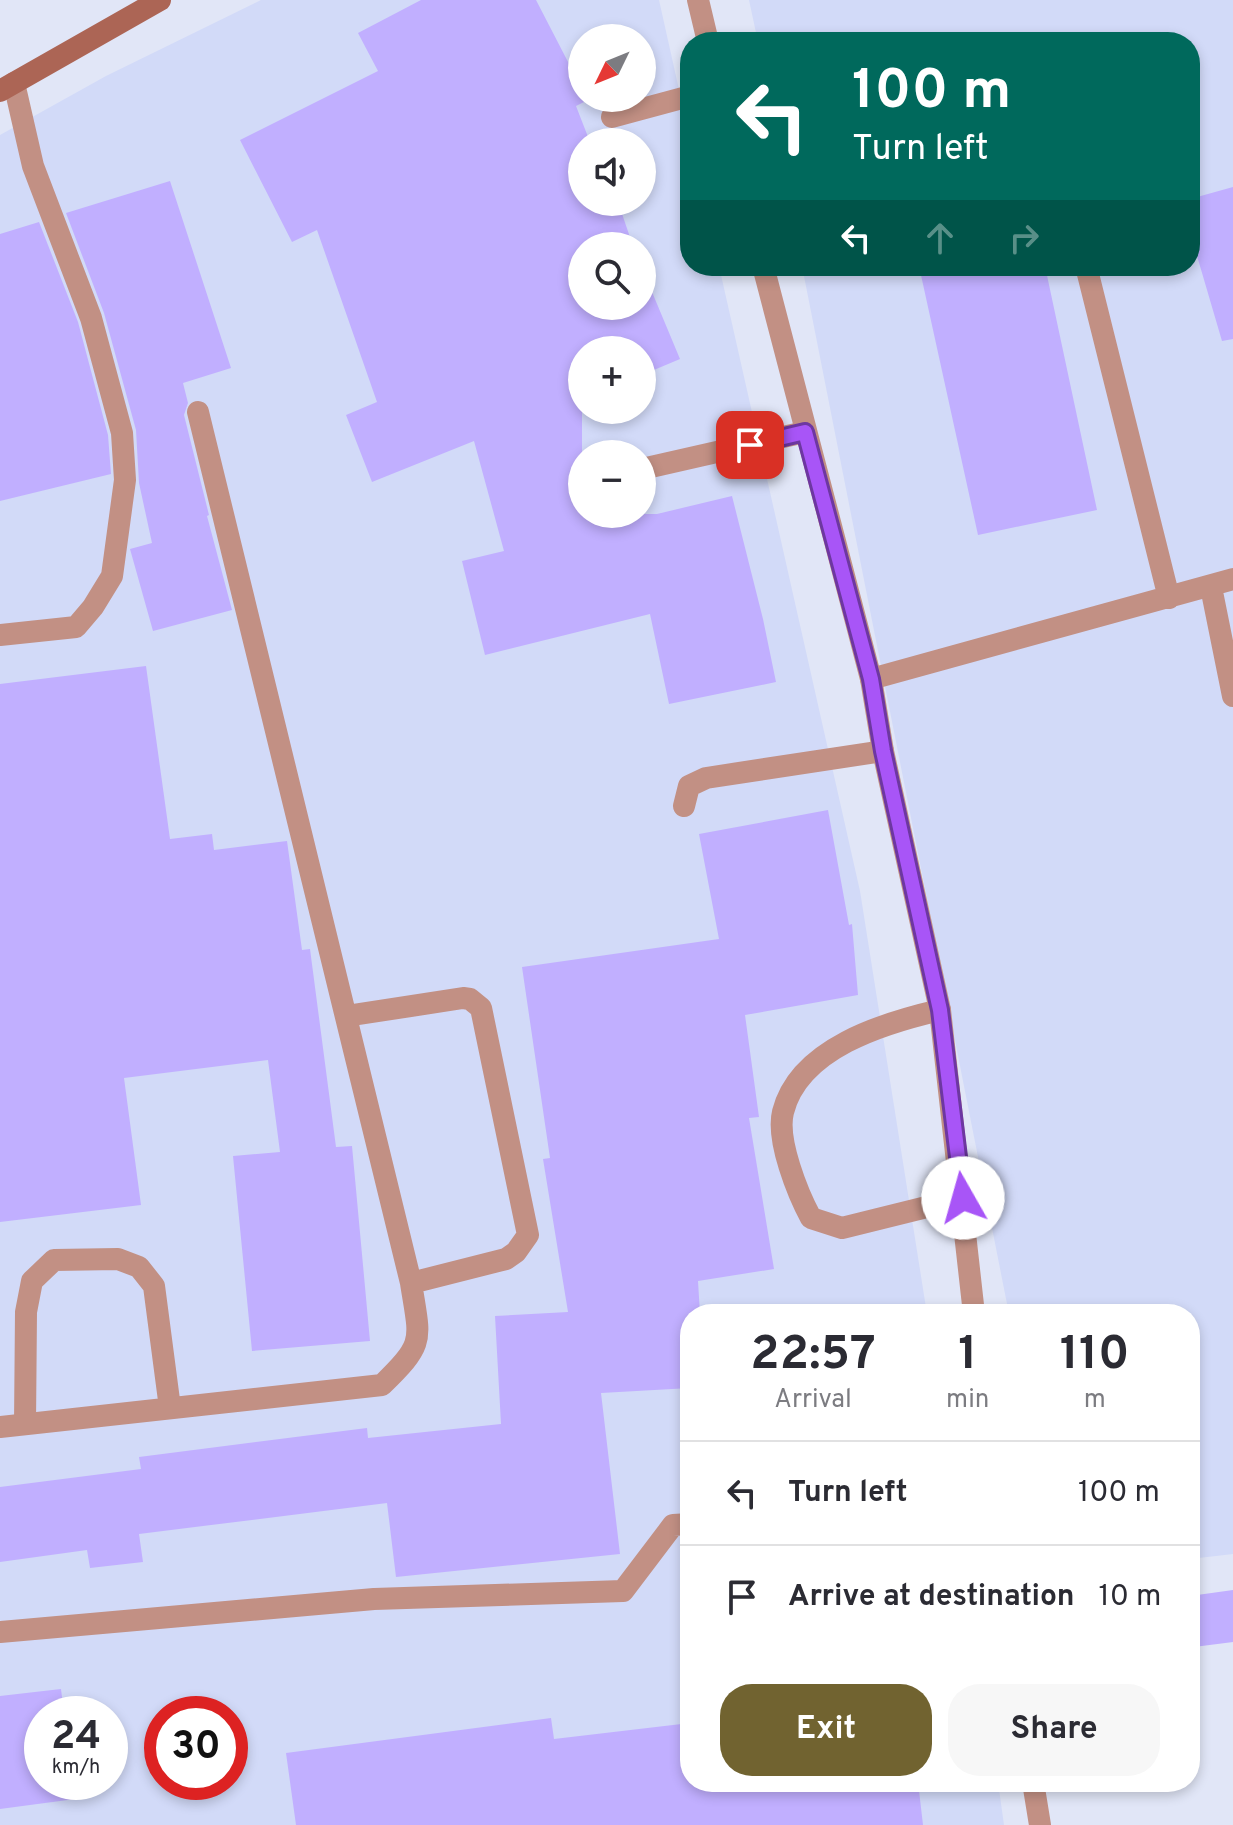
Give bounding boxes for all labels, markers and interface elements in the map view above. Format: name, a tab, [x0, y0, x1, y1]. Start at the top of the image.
north arrow	[568, 24, 656, 112]
map controls	[568, 24, 656, 528]
text: 100 m	[852, 58, 1011, 128]
icon: left	[720, 64, 824, 168]
text: Turn left	[852, 127, 989, 173]
button: sound	[568, 128, 656, 216]
icon: left	[834, 216, 878, 260]
icon: ahead	[918, 216, 962, 260]
icon: right	[1002, 216, 1046, 260]
button: search	[568, 232, 656, 320]
button: +	[568, 336, 656, 424]
pin	[716, 411, 784, 479]
icon: arrive	[728, 423, 772, 467]
button: −	[568, 440, 656, 528]
position arrow	[921, 1156, 1005, 1240]
text: 22:57	[750, 1326, 876, 1386]
text: 1	[958, 1326, 977, 1386]
text: 110	[1060, 1326, 1130, 1386]
text: Arrival	[774, 1384, 852, 1417]
text: min	[946, 1384, 989, 1417]
text: m	[1084, 1384, 1106, 1417]
icon: left	[720, 1471, 764, 1515]
text: Turn left	[788, 1475, 908, 1512]
text: 100 m	[1078, 1475, 1160, 1512]
icon: arrive	[720, 1575, 764, 1619]
text: Arrive at destination	[788, 1579, 1074, 1616]
text: 10 m	[1098, 1579, 1161, 1616]
button: Exit	[720, 1684, 932, 1776]
button: Share	[948, 1684, 1160, 1776]
speed limit sign: 30	[144, 1696, 248, 1800]
text: 24	[51, 1713, 101, 1763]
text: km/h	[52, 1755, 100, 1781]

